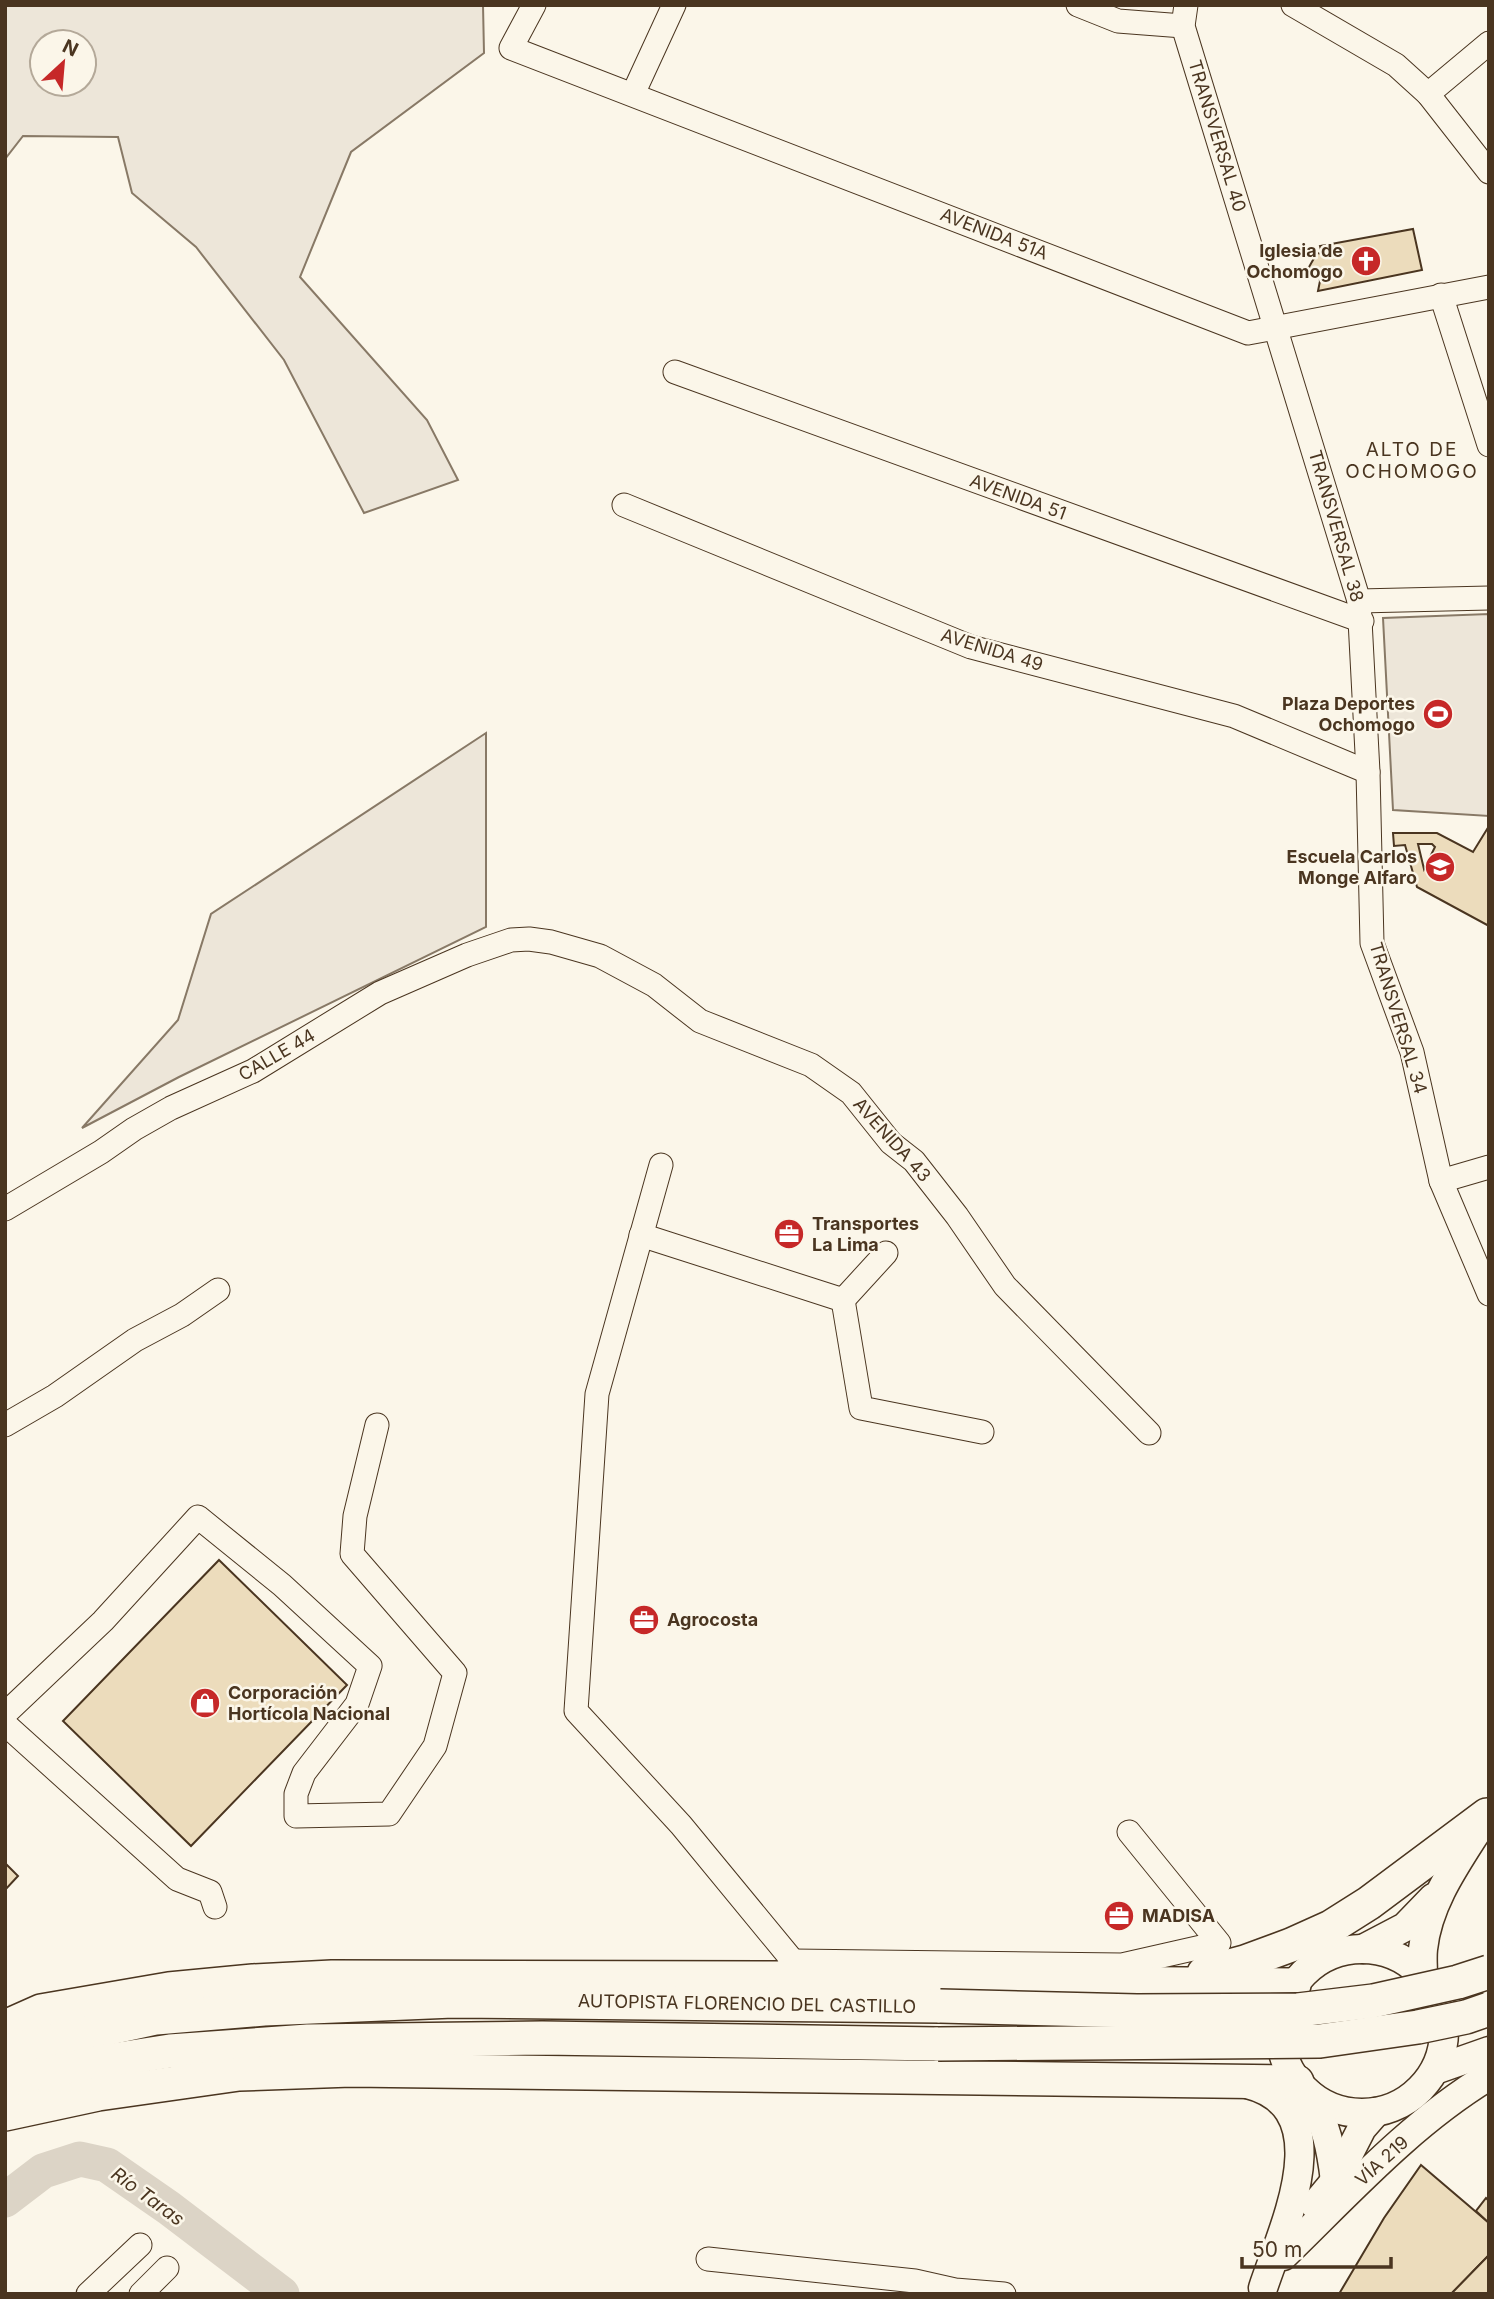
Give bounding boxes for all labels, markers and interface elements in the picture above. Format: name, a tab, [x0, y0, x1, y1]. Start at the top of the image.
north arrow	[28, 28, 98, 98]
text: N	[59, 35, 82, 62]
street label: TRANSVERSAL 40	[1184, 57, 1251, 214]
street label: AVENIDA 51A	[937, 203, 1051, 264]
place label: Iglesia de Ochomogo	[1246, 240, 1343, 282]
church icon: Iglesia de Ochomogo	[1349, 244, 1383, 278]
district label: ALTO DE OCHOMOGO	[1345, 438, 1479, 483]
street label: TRANSVERSAL 38	[1305, 447, 1368, 604]
street label: AVENIDA 51	[967, 469, 1069, 524]
street label: AVENIDA 49	[939, 624, 1046, 675]
place label: Plaza Deportes Ochomogo	[1282, 693, 1415, 735]
sports icon: Plaza Deportes Ochomogo	[1421, 697, 1455, 731]
place label: Escuela Carlos Monge Alfaro	[1287, 846, 1417, 888]
school or university icon: Escuela Carlos Monge Alfaro	[1423, 850, 1457, 884]
street label: TRANSVERSAL 34	[1365, 939, 1432, 1096]
street label: CALLE 44	[235, 1024, 319, 1085]
street label: AVENIDA 43	[849, 1093, 935, 1186]
place label: Transportes La Lima	[812, 1213, 919, 1255]
office icon: Transportes La Lima	[772, 1217, 806, 1251]
office icon: Agrocosta	[627, 1603, 661, 1637]
place label: Agrocosta	[667, 1609, 758, 1630]
place label: Corporación Hortícola Nacional	[228, 1682, 390, 1724]
shop icon: Corporación Hortícola Nacional	[188, 1686, 222, 1720]
office icon: MADISA	[1102, 1899, 1136, 1933]
place label: MADISA	[1142, 1905, 1215, 1926]
street label: AUTOPISTA FLORENCIO DEL CASTILLO	[578, 1990, 916, 2017]
street label: VÍA 219	[1350, 2131, 1413, 2190]
water label: Río Taras	[107, 2162, 189, 2231]
scale bar	[1242, 2226, 1391, 2270]
text: 50 m	[1252, 2237, 1302, 2262]

